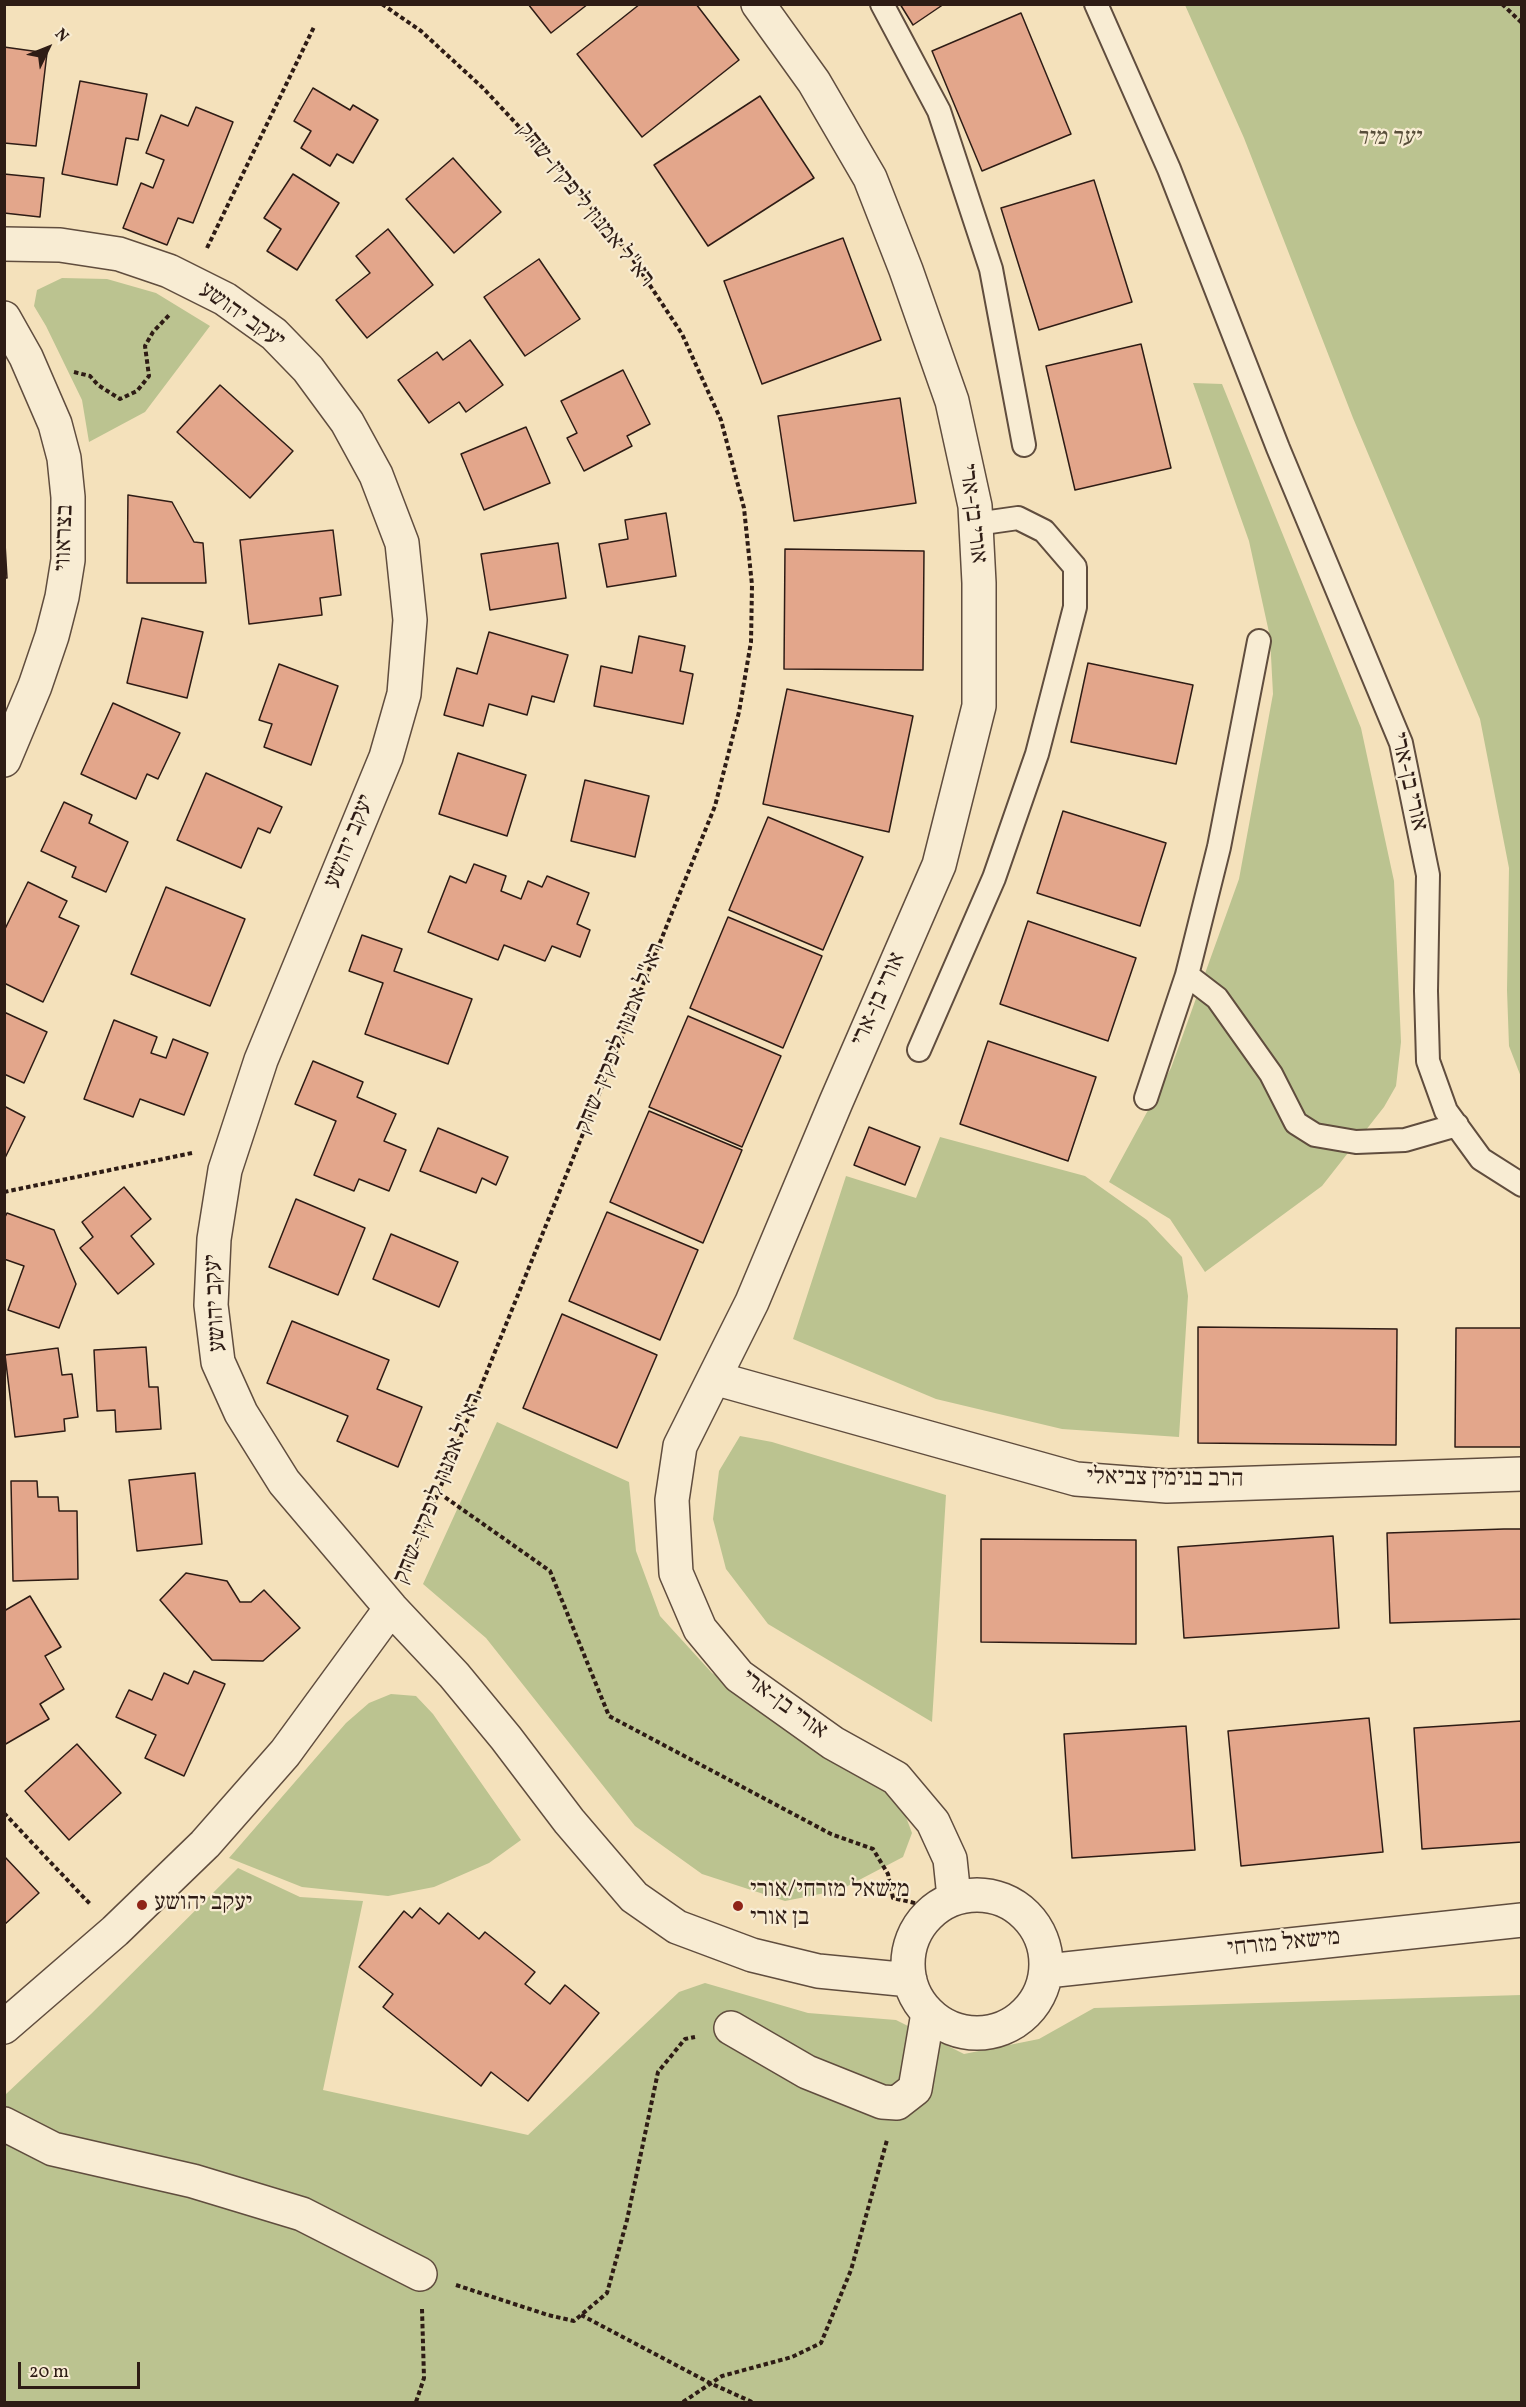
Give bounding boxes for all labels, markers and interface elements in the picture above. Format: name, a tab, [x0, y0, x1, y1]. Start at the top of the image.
north arrow	[18, 18, 78, 78]
text: N	[49, 24, 73, 47]
street label: רא"ל אמנון ליפקין-שחק	[509, 118, 659, 294]
park label: יער מיר	[1356, 126, 1420, 154]
street label: יעקב יהושע	[192, 277, 290, 357]
street label: אורי בן-ארי	[951, 463, 991, 565]
street label: בצראווי	[50, 504, 82, 572]
street label: אורי בן-ארי	[1382, 730, 1432, 834]
street label: יעקב יהושע	[319, 791, 383, 893]
street label: רא"ל אמנון ליפקין-שחק	[571, 939, 673, 1139]
street label: אורי בן-ארי	[846, 948, 914, 1052]
street label: יעקב יהושע	[200, 1253, 234, 1353]
street label: רא"ל אמנון ליפקין-שחק	[389, 1389, 491, 1589]
street label: הרב בנימין צביאלי	[1086, 1464, 1244, 1496]
street label: אורי בן-ארי	[734, 1665, 832, 1747]
place label: מישאל מזרחי/אורי בן אורי	[750, 1878, 910, 1934]
place label: יעקב יהושע	[154, 1891, 252, 1919]
marker: יעקב יהושע	[135, 1898, 149, 1912]
marker: מישאל מזרחי/אורי בן אורי	[731, 1899, 745, 1913]
street label: מישאל מזרחי	[1226, 1925, 1342, 1965]
scale bar	[21, 2350, 142, 2388]
text: 20 m	[29, 2360, 69, 2385]

